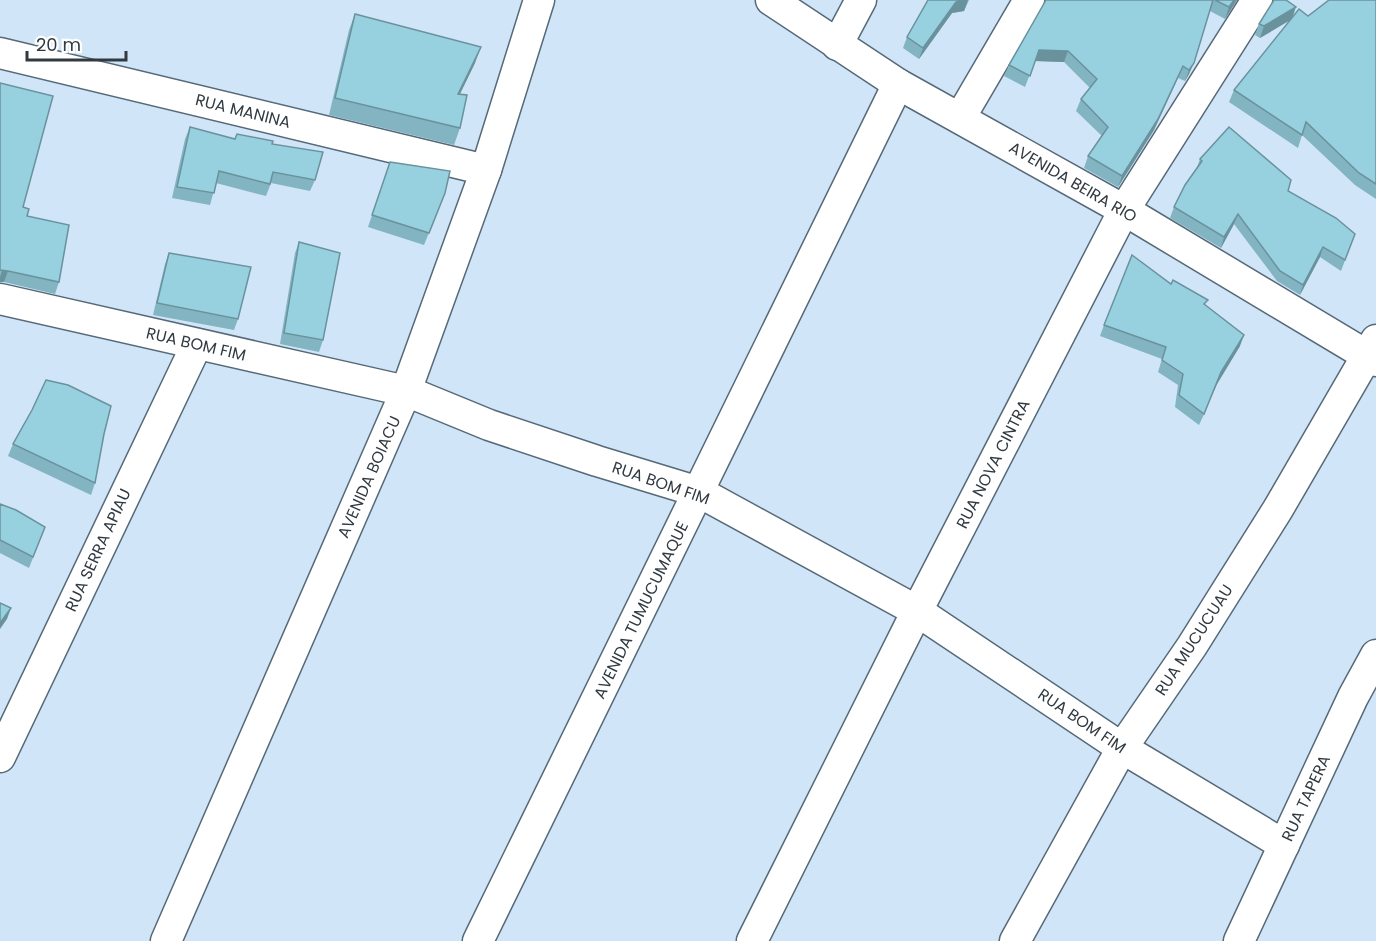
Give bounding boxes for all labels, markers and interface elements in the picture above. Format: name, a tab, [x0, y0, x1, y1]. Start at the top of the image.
scale bar	[27, 24, 126, 62]
text: 20 m	[36, 32, 81, 57]
street label: RUA MANINA	[193, 88, 293, 134]
street label: AVENIDA BEIRA RIO	[1005, 136, 1141, 228]
street label: RUA BOM FIM	[144, 321, 248, 367]
street label: RUA NOVA CINTRA	[951, 395, 1036, 532]
street label: AVENIDA BOIACU	[332, 412, 406, 542]
street label: RUA BOM FIM	[609, 456, 713, 510]
street label: RUA SERRA APIAU	[59, 485, 137, 615]
street label: AVENIDA TUMUCUMAQUE	[588, 517, 694, 703]
street label: RUA MUCUCUAU	[1149, 580, 1239, 700]
street label: RUA BOM FIM	[1033, 683, 1131, 759]
street label: RUA TAPERA	[1276, 751, 1336, 845]

